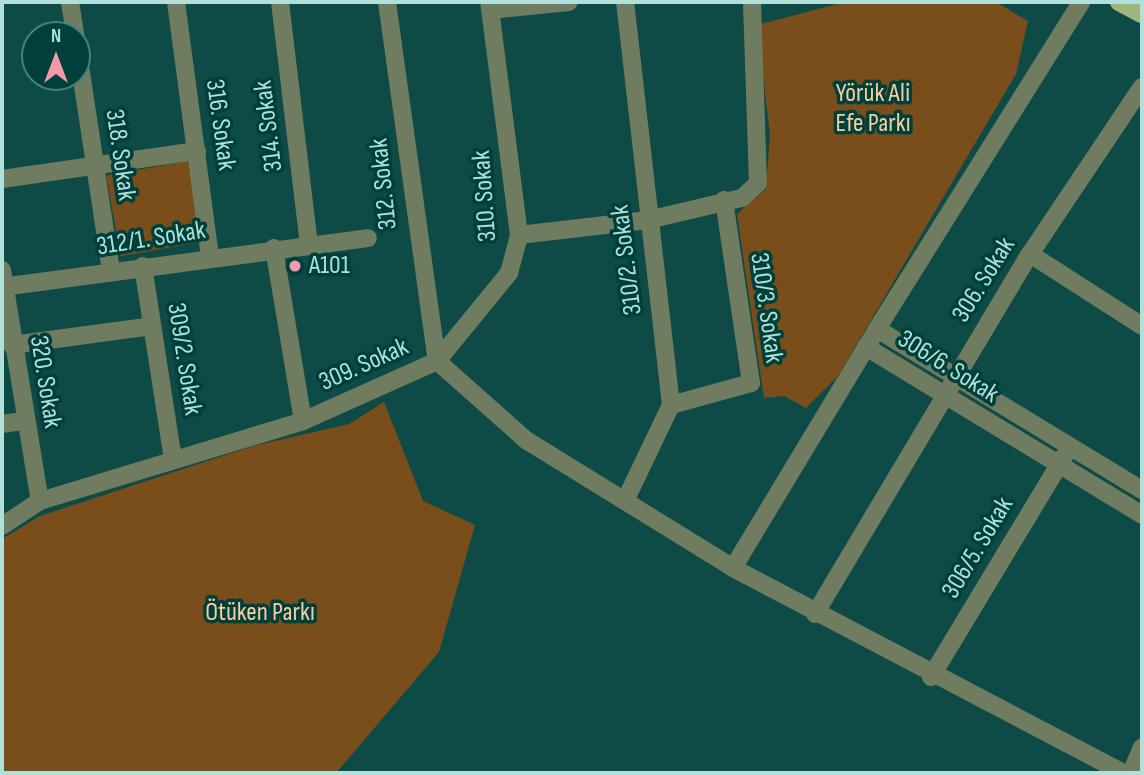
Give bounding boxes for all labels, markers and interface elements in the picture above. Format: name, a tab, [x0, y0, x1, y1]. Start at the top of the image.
north arrow	[21, 21, 91, 91]
text: N	[51, 25, 61, 48]
street label: 316. Sokak	[198, 77, 242, 173]
park label: Yörük Ali Efe Parkı	[835, 78, 911, 140]
street label: 314. Sokak	[248, 79, 290, 173]
street label: 318. Sokak	[98, 107, 142, 203]
street label: 312. Sokak	[364, 137, 404, 231]
street label: 310. Sokak	[466, 149, 504, 243]
street label: 310/2. Sokak	[605, 203, 649, 317]
street label: 312/1. Sokak	[94, 215, 208, 263]
street label: 306. Sokak	[946, 232, 1022, 328]
place label: A101	[309, 250, 350, 282]
street label: 310/3. Sokak	[743, 251, 789, 365]
marker: A101	[287, 258, 303, 274]
street label: 309/2. Sokak	[160, 301, 208, 417]
street label: 306/6. Sokak	[892, 324, 1004, 410]
street label: 309. Sokak	[315, 332, 413, 398]
street label: 320. Sokak	[22, 334, 68, 430]
street label: 306/5. Sokak	[936, 492, 1020, 604]
park label: Ötüken Parkı	[205, 597, 315, 629]

